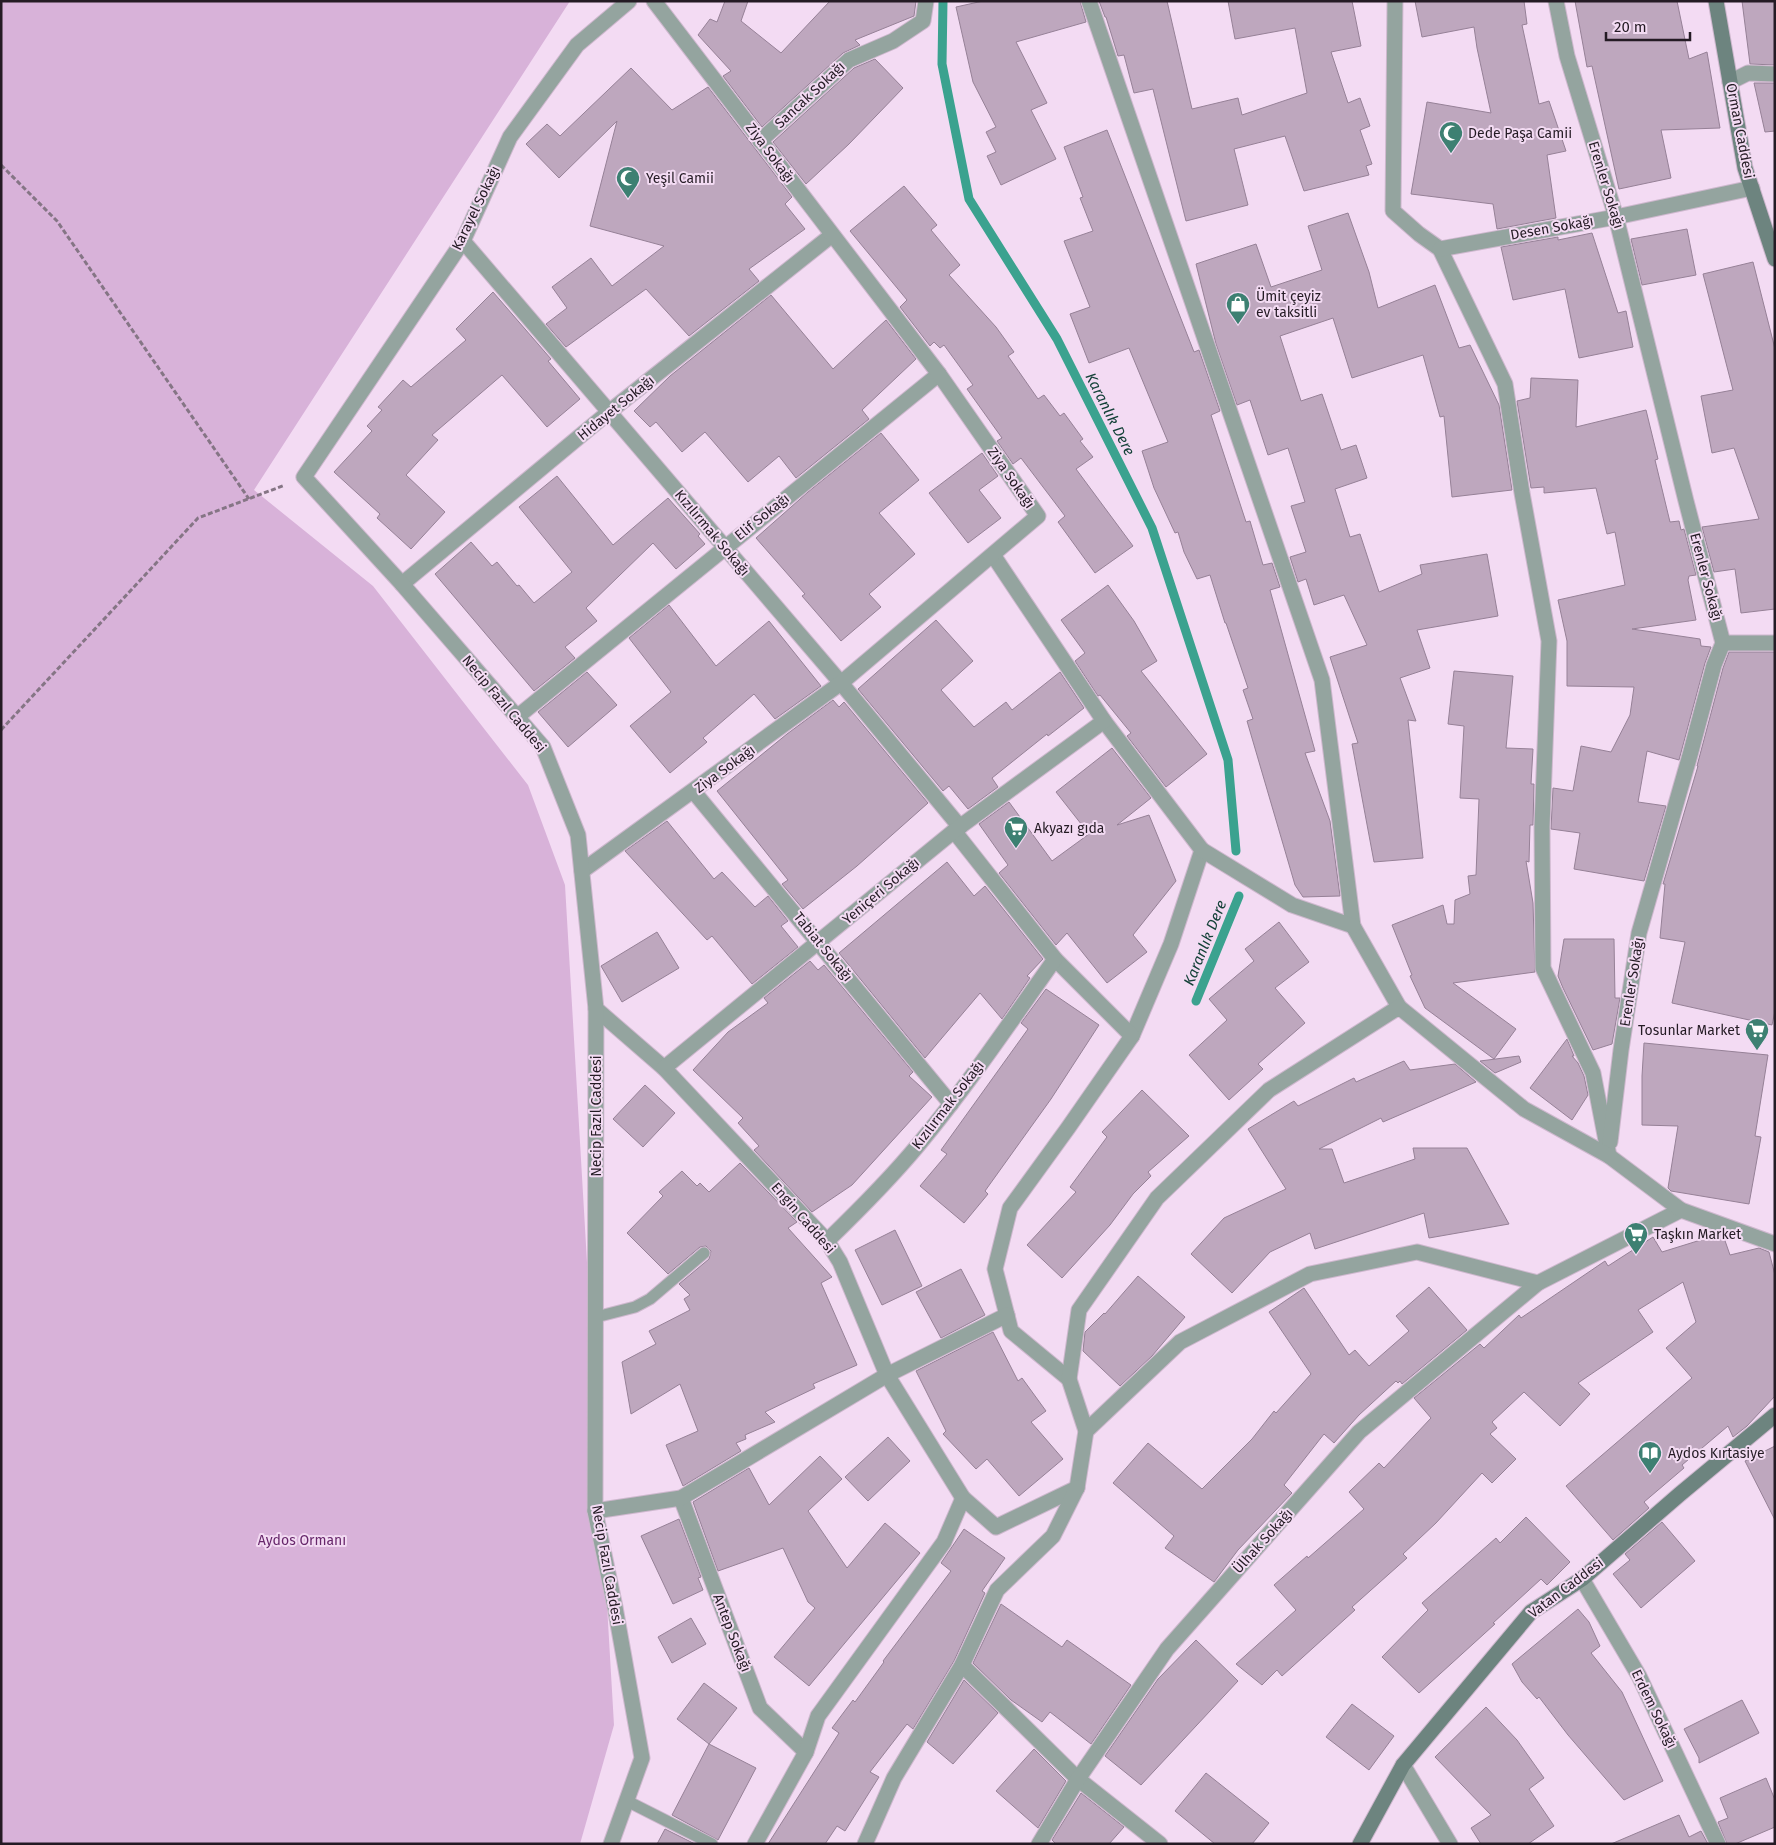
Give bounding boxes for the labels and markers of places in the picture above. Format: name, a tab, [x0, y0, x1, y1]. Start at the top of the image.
mosque icon: Dede Paşa Camii	[1438, 120, 1464, 154]
place label: Dede Paşa Camii	[1468, 125, 1572, 142]
mosque icon: Yeşil Camii	[615, 165, 641, 199]
place label: Yeşil Camii	[646, 170, 714, 187]
place label: Ümit çeyiz ev taksitli	[1256, 287, 1321, 321]
shop icon: Ümit çeyiz ev taksitli	[1225, 291, 1251, 325]
supermarket icon: Akyazı gıda	[1003, 815, 1029, 849]
place label: Akyazı gıda	[1034, 820, 1104, 837]
supermarket icon: Tosunlar Market	[1744, 1017, 1770, 1051]
place label: Tosunlar Market	[1638, 1022, 1741, 1039]
supermarket icon: Taşkın Market	[1623, 1221, 1649, 1255]
place label: Taşkın Market	[1654, 1226, 1742, 1243]
library icon: Aydos Kırtasiye	[1637, 1440, 1663, 1474]
place label: Aydos Kırtasiye	[1668, 1445, 1765, 1462]

